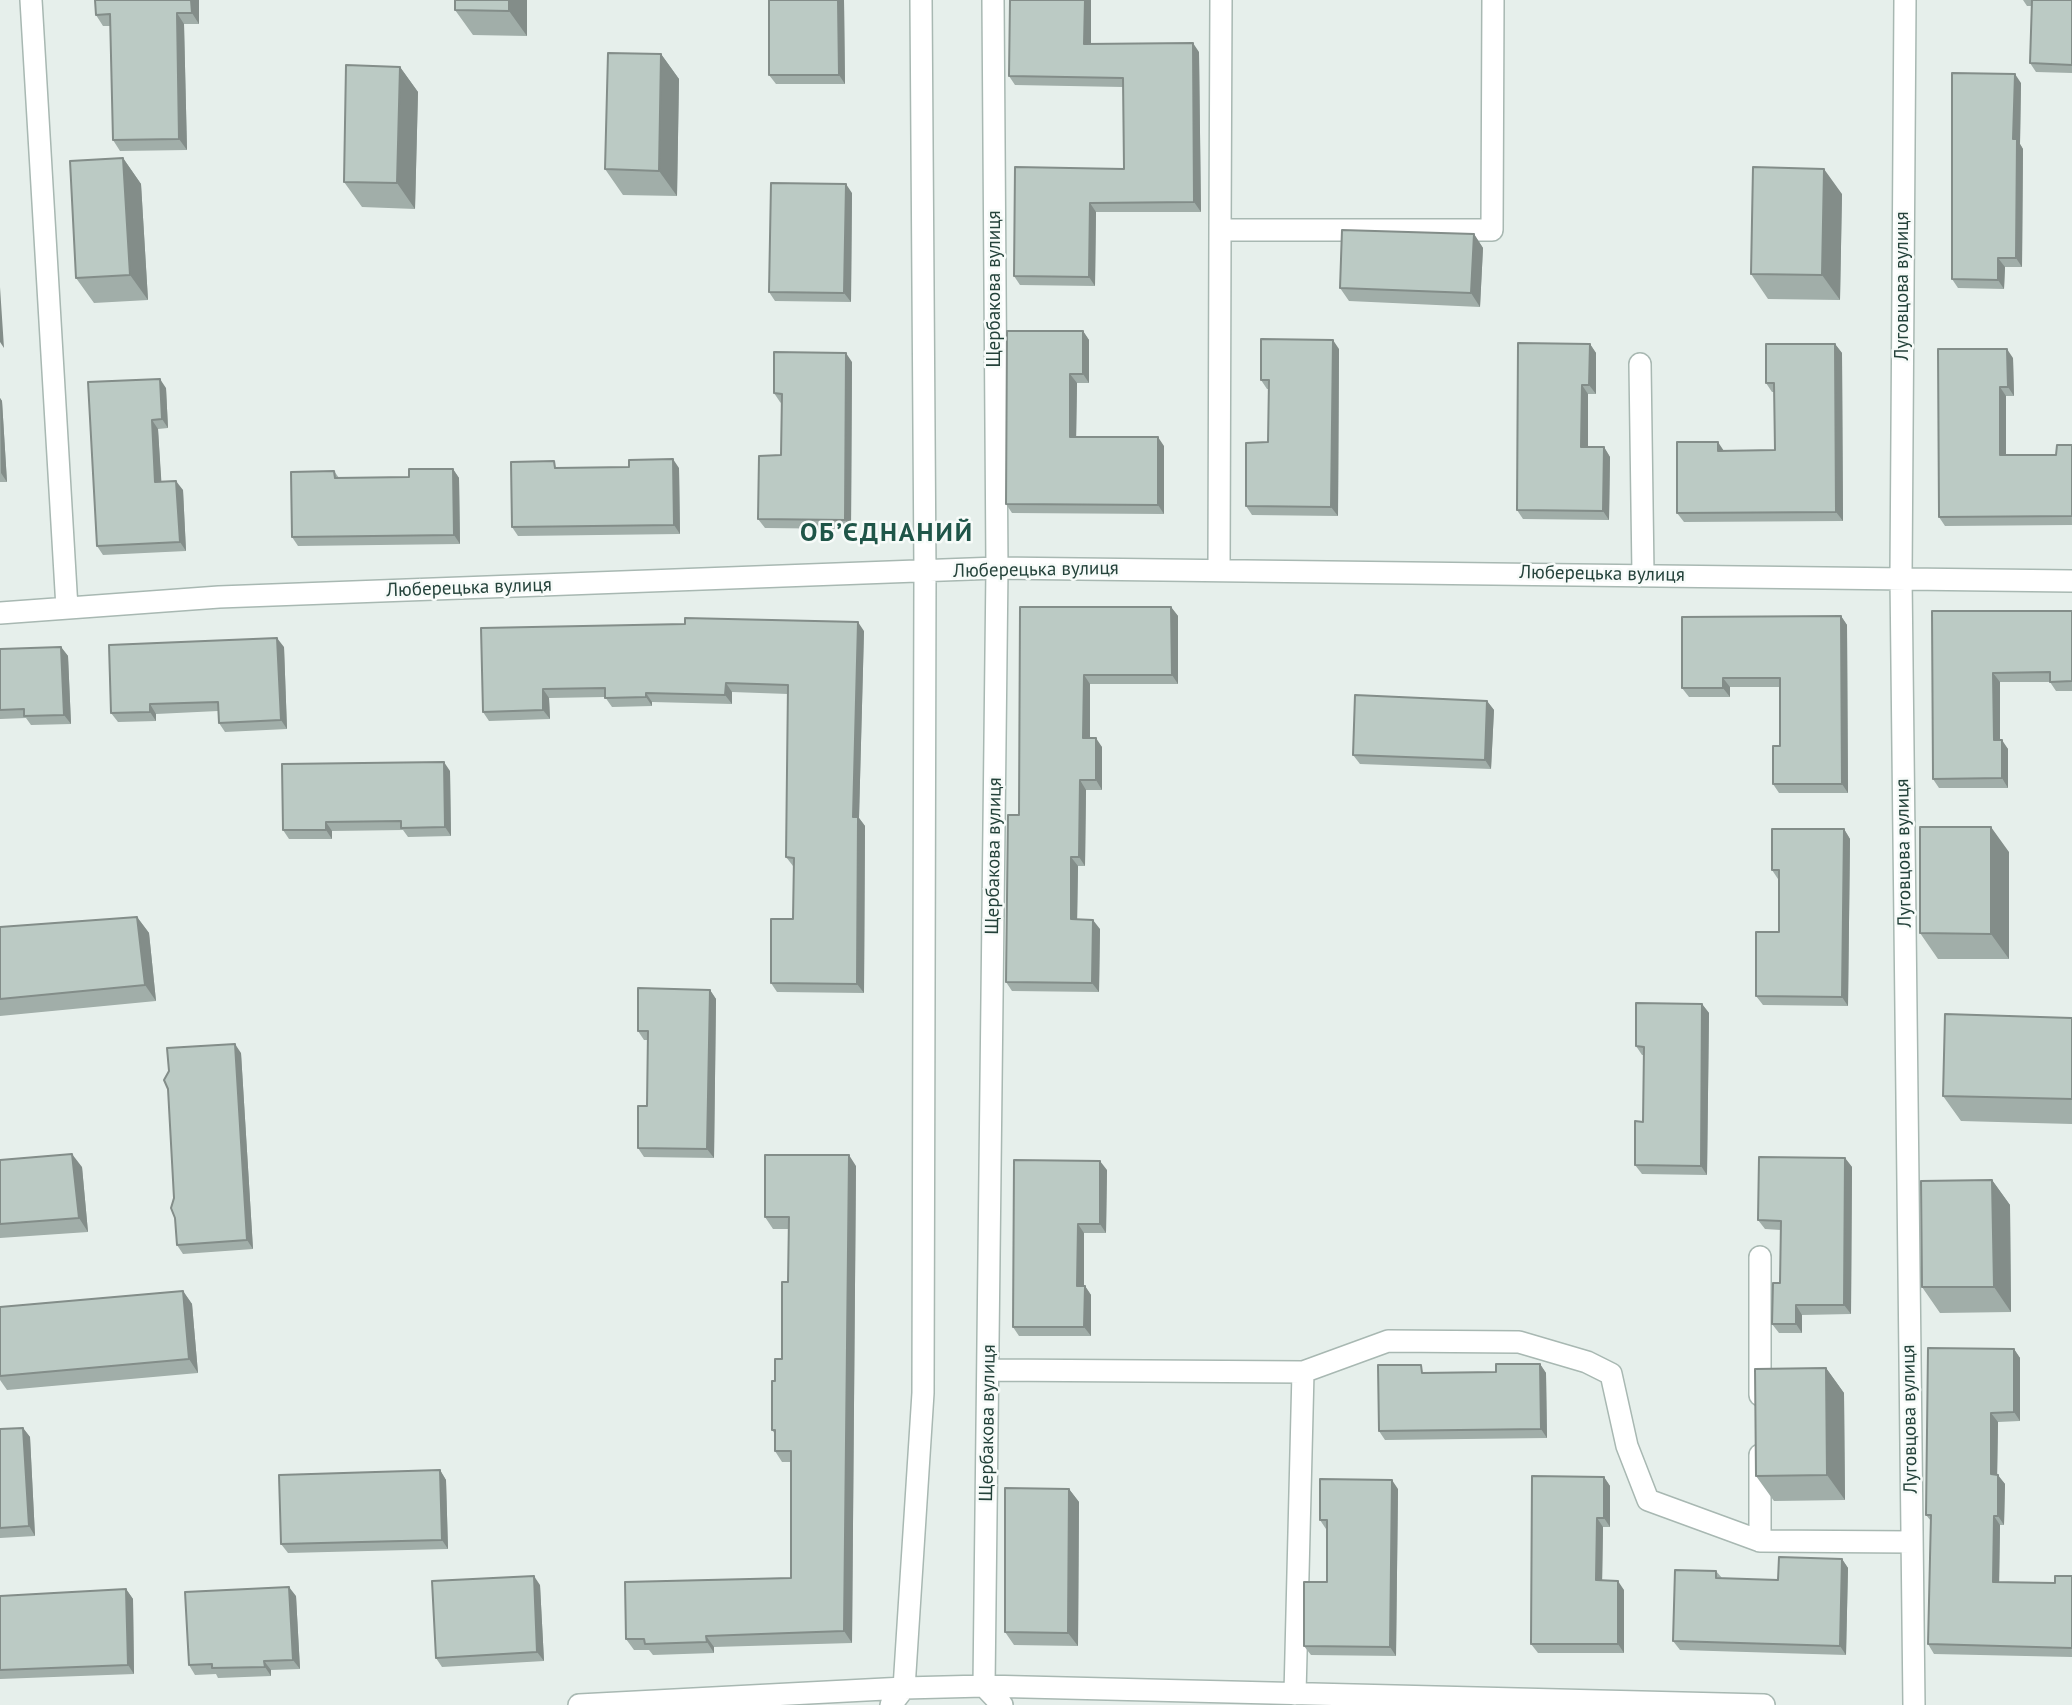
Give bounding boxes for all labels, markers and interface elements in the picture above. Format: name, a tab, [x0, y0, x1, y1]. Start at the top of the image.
street label: Щербакова вулиця	[984, 210, 1006, 368]
street label: Луговцова вулиця	[1892, 211, 1914, 361]
district label: ОБ’ЄДНАНИЙ	[801, 518, 973, 550]
street label: Люберецька вулиця	[953, 557, 1119, 583]
street label: Люберецька вулиця	[1519, 561, 1685, 587]
street label: Люберецька вулиця	[386, 574, 552, 602]
street label: Щербакова вулиця	[981, 777, 1007, 935]
street label: Луговцова вулиця	[1891, 778, 1917, 928]
street label: Щербакова вулиця	[975, 1344, 1001, 1502]
street label: Луговцова вулиця	[1897, 1344, 1923, 1494]

